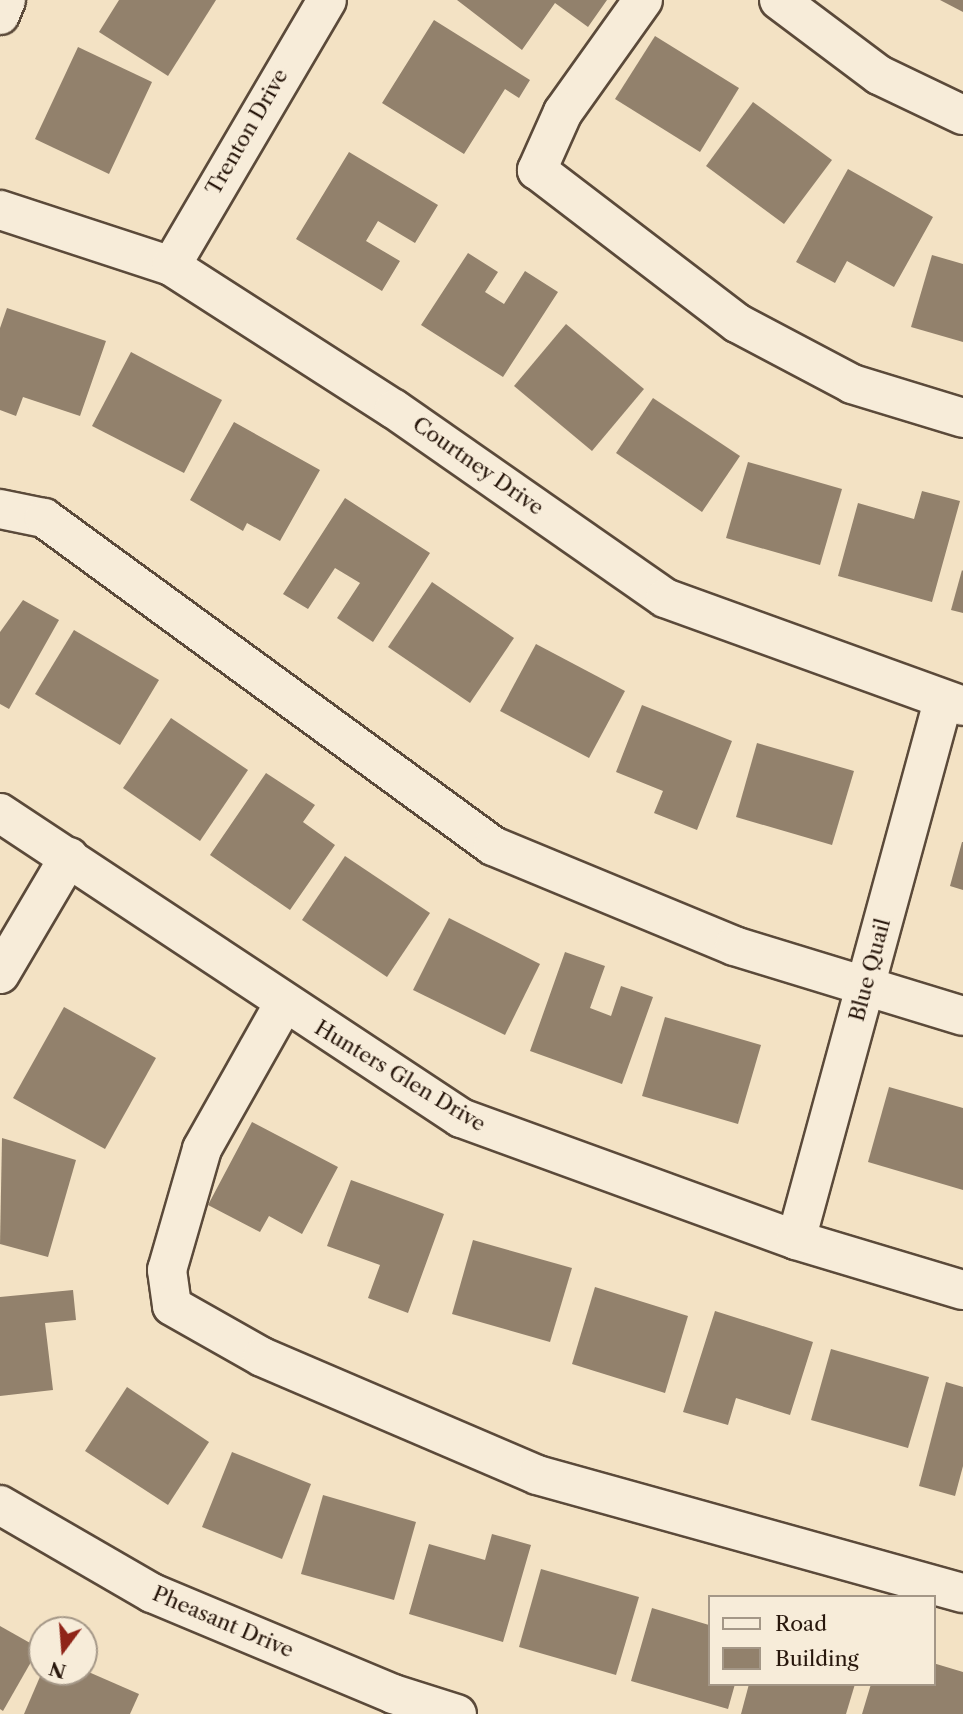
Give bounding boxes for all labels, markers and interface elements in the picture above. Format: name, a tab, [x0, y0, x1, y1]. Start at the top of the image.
street label: Trenton Drive	[201, 64, 293, 200]
street label: Courtney Drive	[407, 411, 549, 521]
street label: Blue Quail	[844, 916, 896, 1024]
street label: Hunters Glen Drive	[310, 1015, 490, 1137]
street label: Pheasant Drive	[149, 1581, 297, 1663]
legend	[708, 1595, 935, 1686]
text: Road	[775, 1611, 827, 1636]
north arrow	[28, 1616, 98, 1686]
text: Building	[775, 1646, 859, 1671]
text: N	[47, 1656, 69, 1683]

